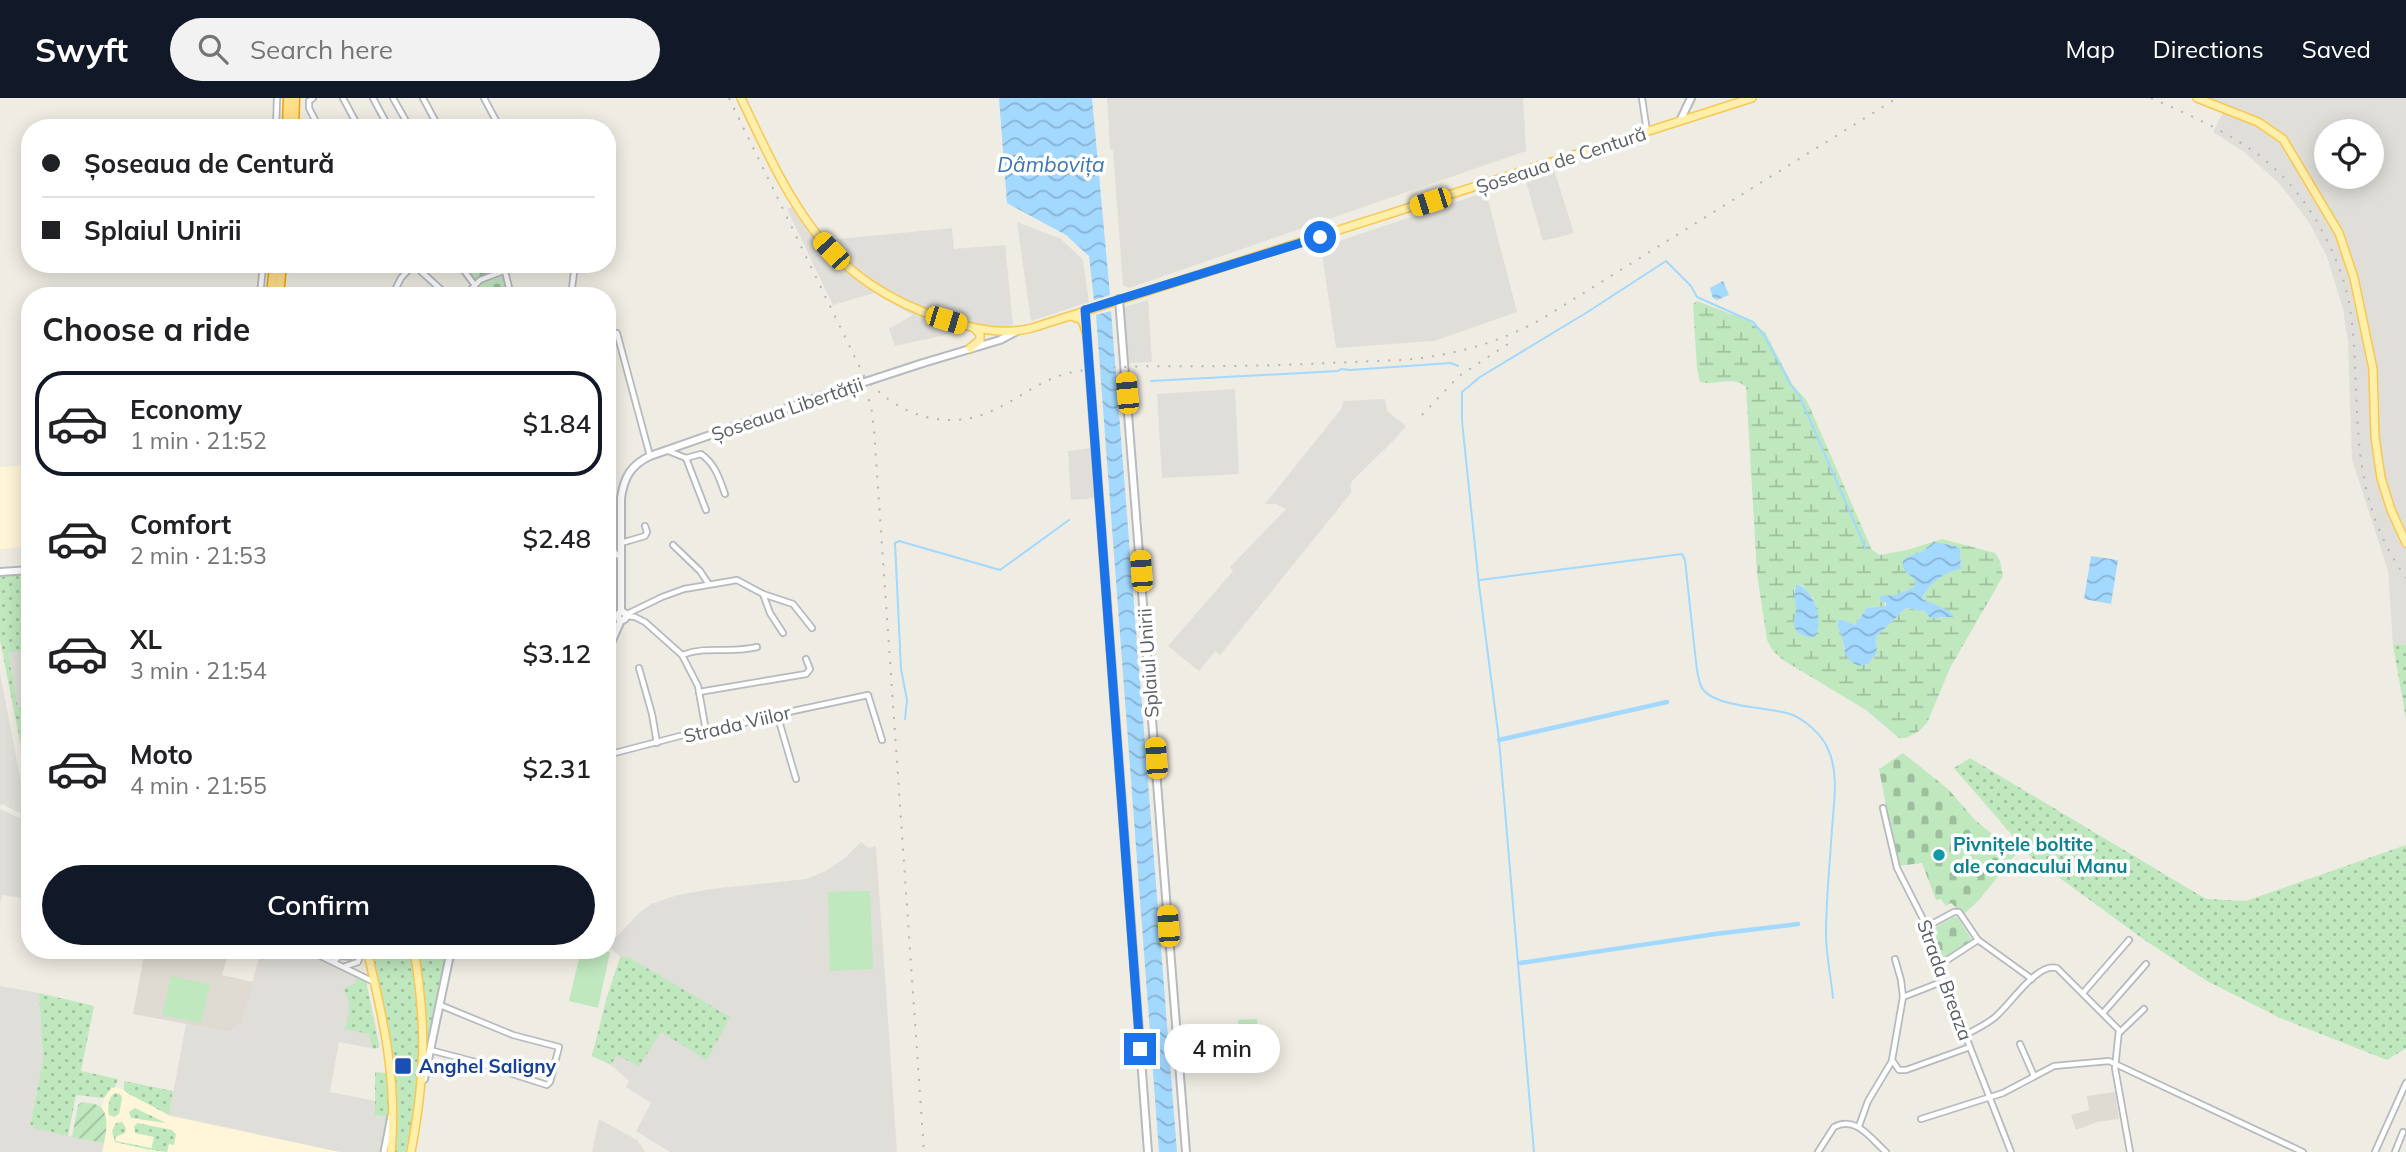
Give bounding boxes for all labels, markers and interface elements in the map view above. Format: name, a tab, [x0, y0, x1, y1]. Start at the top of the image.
search box	[170, 18, 660, 81]
text: Swyft	[35, 29, 128, 70]
icon: search	[194, 30, 232, 68]
text: Search here	[250, 33, 393, 66]
text: Map	[2065, 34, 2115, 64]
text: Directions	[2153, 34, 2264, 64]
text: Saved	[2302, 34, 2371, 64]
map controls	[2314, 119, 2384, 189]
button: locate	[2314, 119, 2384, 189]
street label: Șoseaua de Centură	[1473, 121, 1649, 200]
text: Șoseaua de Centură	[84, 147, 334, 180]
water label: Dâmbovița	[997, 151, 1105, 178]
car	[1407, 186, 1454, 218]
text: Splaiul Unirii	[84, 214, 241, 247]
route start	[1304, 221, 1336, 253]
car	[809, 228, 854, 274]
car	[923, 304, 970, 336]
text: Choose a ride	[42, 309, 250, 349]
car	[1115, 371, 1140, 415]
street label: Șoseaua Libertății	[708, 372, 866, 447]
icon: car	[46, 392, 109, 455]
text: Economy	[130, 393, 242, 426]
text: $1.84	[522, 407, 591, 440]
text: 1 min · 21:52	[130, 426, 267, 455]
icon: car	[46, 507, 109, 570]
text: Comfort	[130, 508, 231, 541]
text: $2.48	[522, 522, 591, 555]
text: 2 min · 21:53	[130, 541, 267, 570]
car	[1130, 549, 1153, 593]
street label: Splaiul Unirii	[1132, 607, 1164, 719]
icon: car	[46, 622, 109, 685]
text: XL	[130, 623, 162, 656]
text: $3.12	[522, 637, 591, 670]
text: 3 min · 21:54	[130, 656, 267, 685]
street label: Strada Viilor	[681, 700, 793, 748]
car	[1145, 736, 1168, 780]
icon: car	[46, 737, 109, 800]
text: Moto	[130, 738, 193, 771]
text: $2.31	[522, 752, 591, 785]
text: 4 min · 21:55	[130, 771, 267, 800]
place label: Pivnițele boltite ale conacului Manu	[1953, 832, 2128, 878]
marker: Pivnițele boltite ale conacului Manu	[1931, 847, 1947, 863]
button: Confirm	[42, 865, 595, 945]
car	[1157, 904, 1180, 948]
street label: Strada Breaza	[1912, 916, 1978, 1044]
callout: 4 min	[1164, 1024, 1280, 1074]
route end	[1124, 1033, 1156, 1065]
text: 4 min	[1192, 1034, 1252, 1063]
place label: Anghel Saligny	[419, 1054, 557, 1078]
marker: Anghel Saligny	[393, 1056, 413, 1076]

